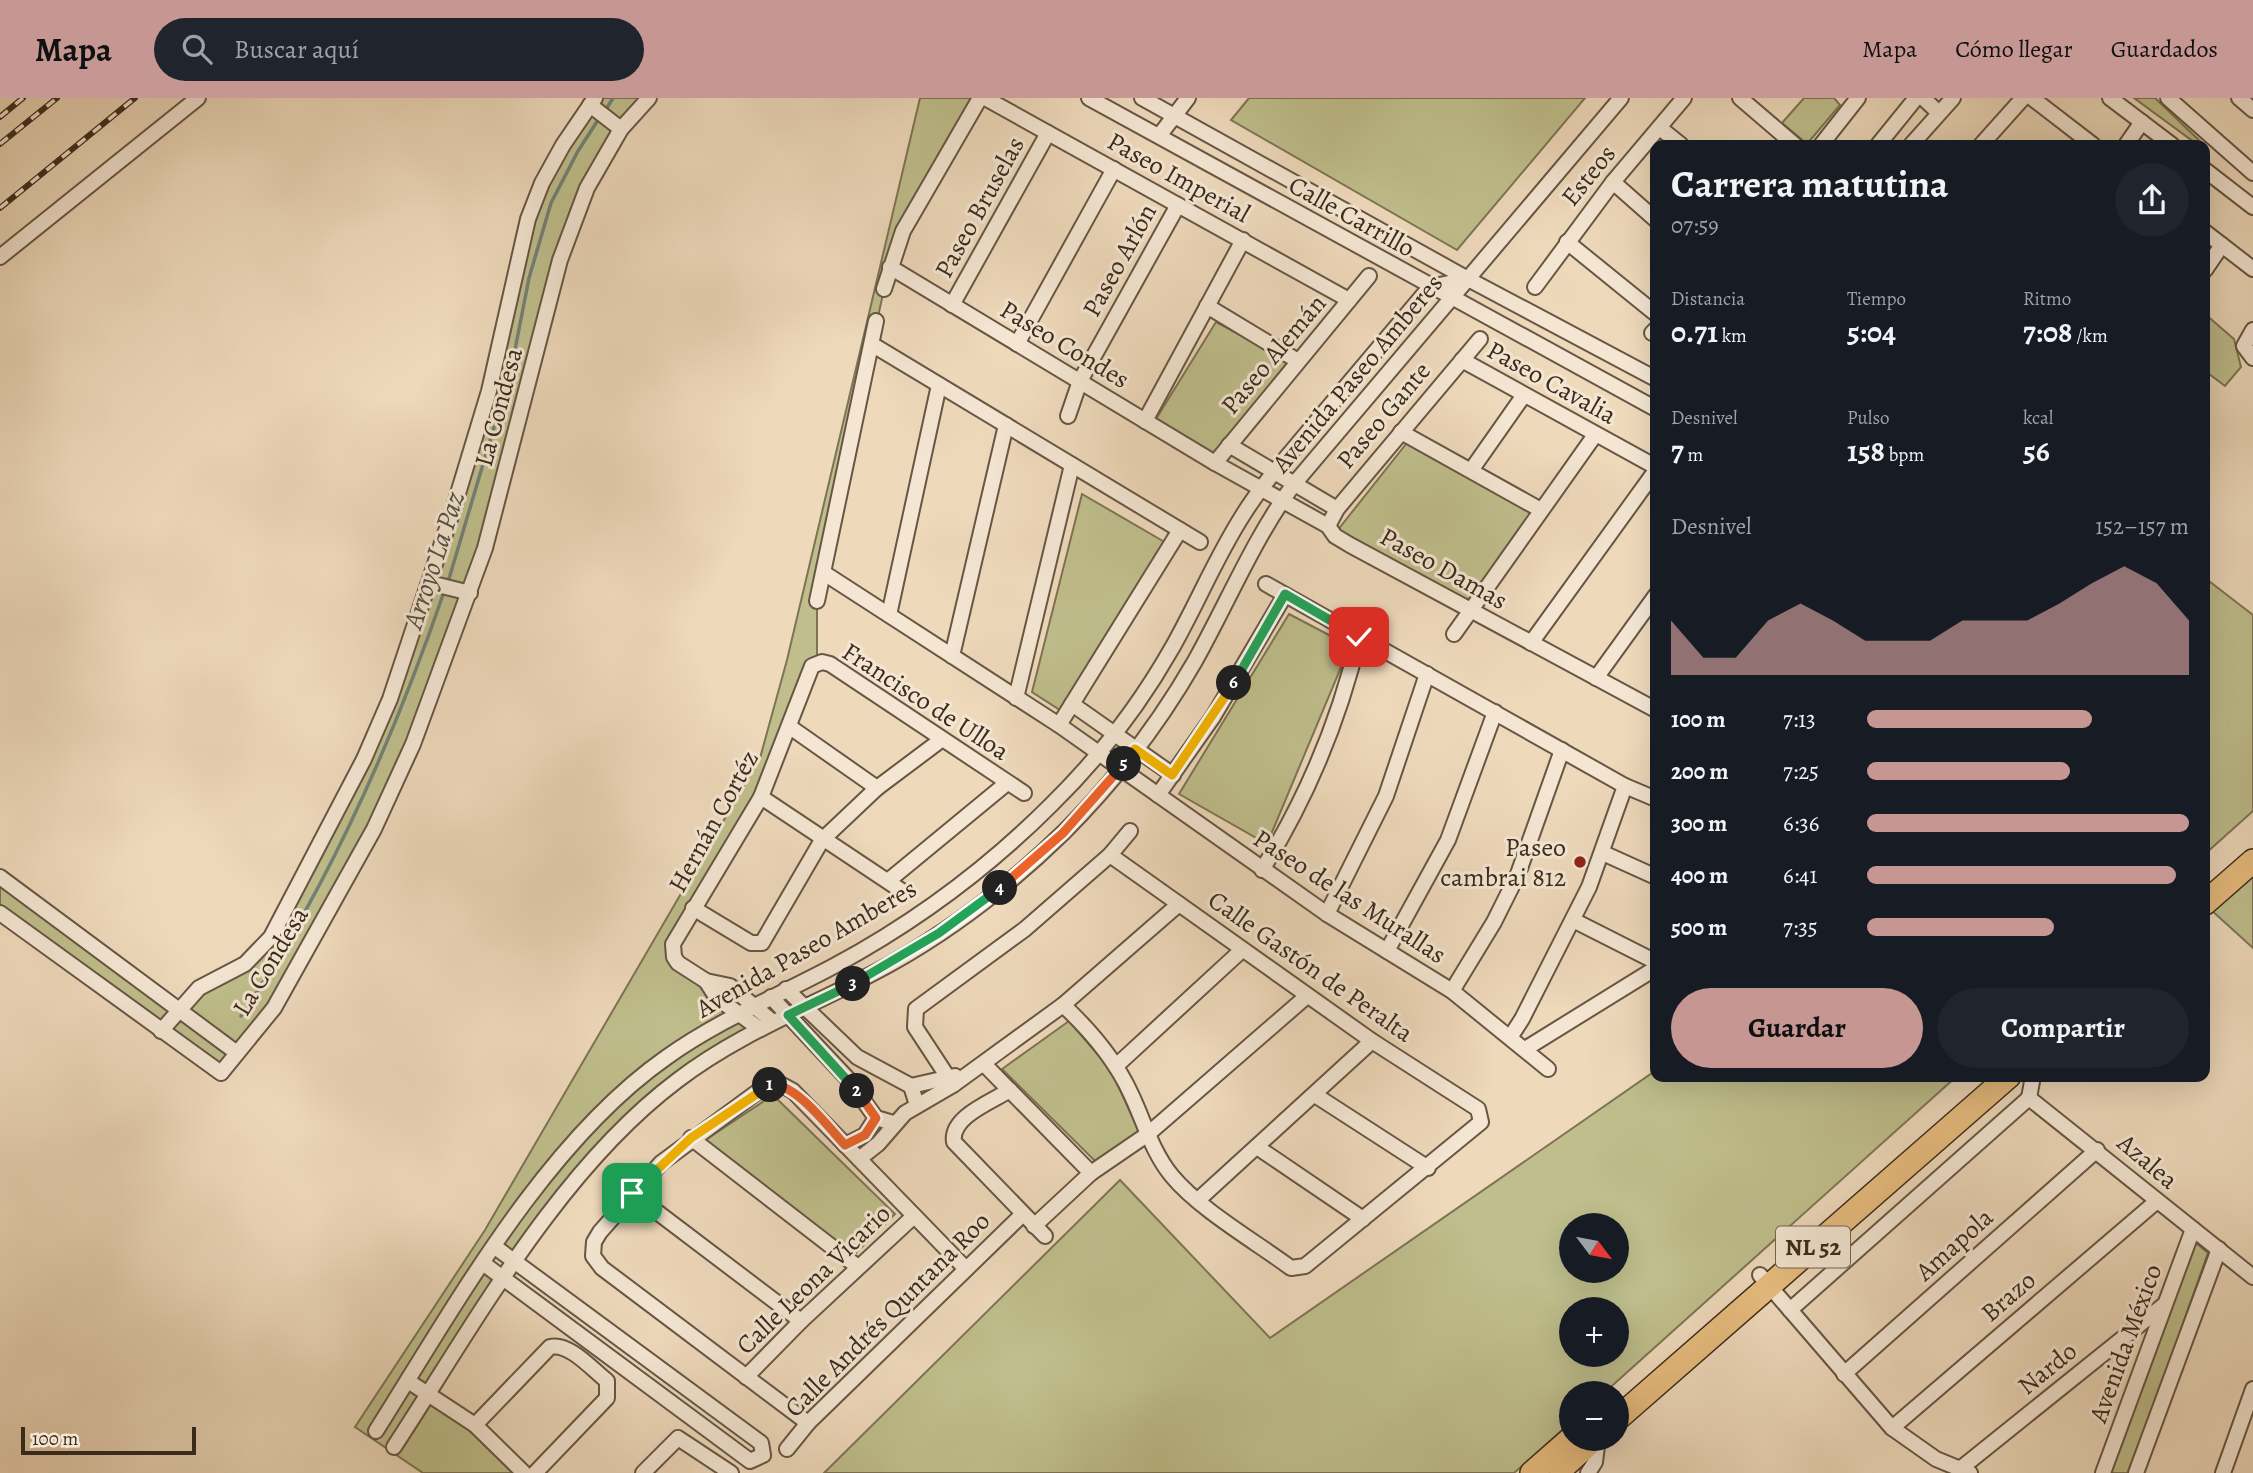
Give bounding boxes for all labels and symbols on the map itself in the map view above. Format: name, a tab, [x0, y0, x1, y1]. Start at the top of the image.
street label: Paseo Imperial	[1101, 124, 1256, 231]
street label: Paseo Bruselas	[926, 130, 1033, 284]
street label: Esteos	[1553, 137, 1624, 213]
street label: Calle Carrillo	[1282, 167, 1421, 265]
street label: Paseo Arlón	[1074, 197, 1165, 323]
street label: Avenida Paseo Amberes	[1263, 267, 1451, 481]
street label: Paseo Alemán	[1213, 287, 1334, 422]
street label: Paseo Condes	[994, 292, 1136, 397]
street label: Paseo Cavalia	[1481, 332, 1623, 432]
street label: La Condesa	[466, 344, 531, 470]
street label: Paseo Gante	[1328, 354, 1439, 476]
water label: Arroyo La Paz	[393, 486, 474, 635]
street label: Paseo Damas	[1374, 519, 1514, 618]
pin	[1329, 607, 1389, 667]
street label: Francisco de Ulloa	[835, 634, 1016, 769]
pin: 6	[1216, 666, 1252, 700]
street label: Hernán Cortéz	[660, 744, 767, 899]
pin: 5	[1106, 746, 1142, 782]
street label: Paseo de las Murallas	[1246, 821, 1453, 972]
place label: Paseo cambrai 812	[1440, 830, 1566, 895]
marker: Paseo cambrai 812	[1572, 854, 1588, 870]
pin: 4	[982, 870, 1018, 906]
street label: Avenida Paseo Amberes	[689, 871, 923, 1026]
street label: Calle Gastón de Peralta	[1201, 882, 1420, 1050]
street label: La Condesa	[224, 900, 317, 1022]
pin: 3	[836, 966, 870, 1001]
pin: 1	[752, 1068, 788, 1102]
pin: 2	[840, 1074, 874, 1108]
street label: Azalea	[2109, 1125, 2185, 1197]
pin	[602, 1163, 662, 1223]
street label: Calle Leona Vicario	[728, 1196, 898, 1362]
street label: Amapola	[1907, 1200, 2001, 1289]
street label: Calle Andrés Quntana Roo	[777, 1204, 998, 1425]
north arrow	[1559, 1213, 1629, 1283]
road number: NL 52	[1776, 1226, 1850, 1268]
street label: Avenida México	[2080, 1259, 2170, 1428]
street label: Brazo	[1973, 1263, 2043, 1330]
street label: Nardo	[2010, 1334, 2084, 1403]
scale bar	[21, 1424, 196, 1456]

